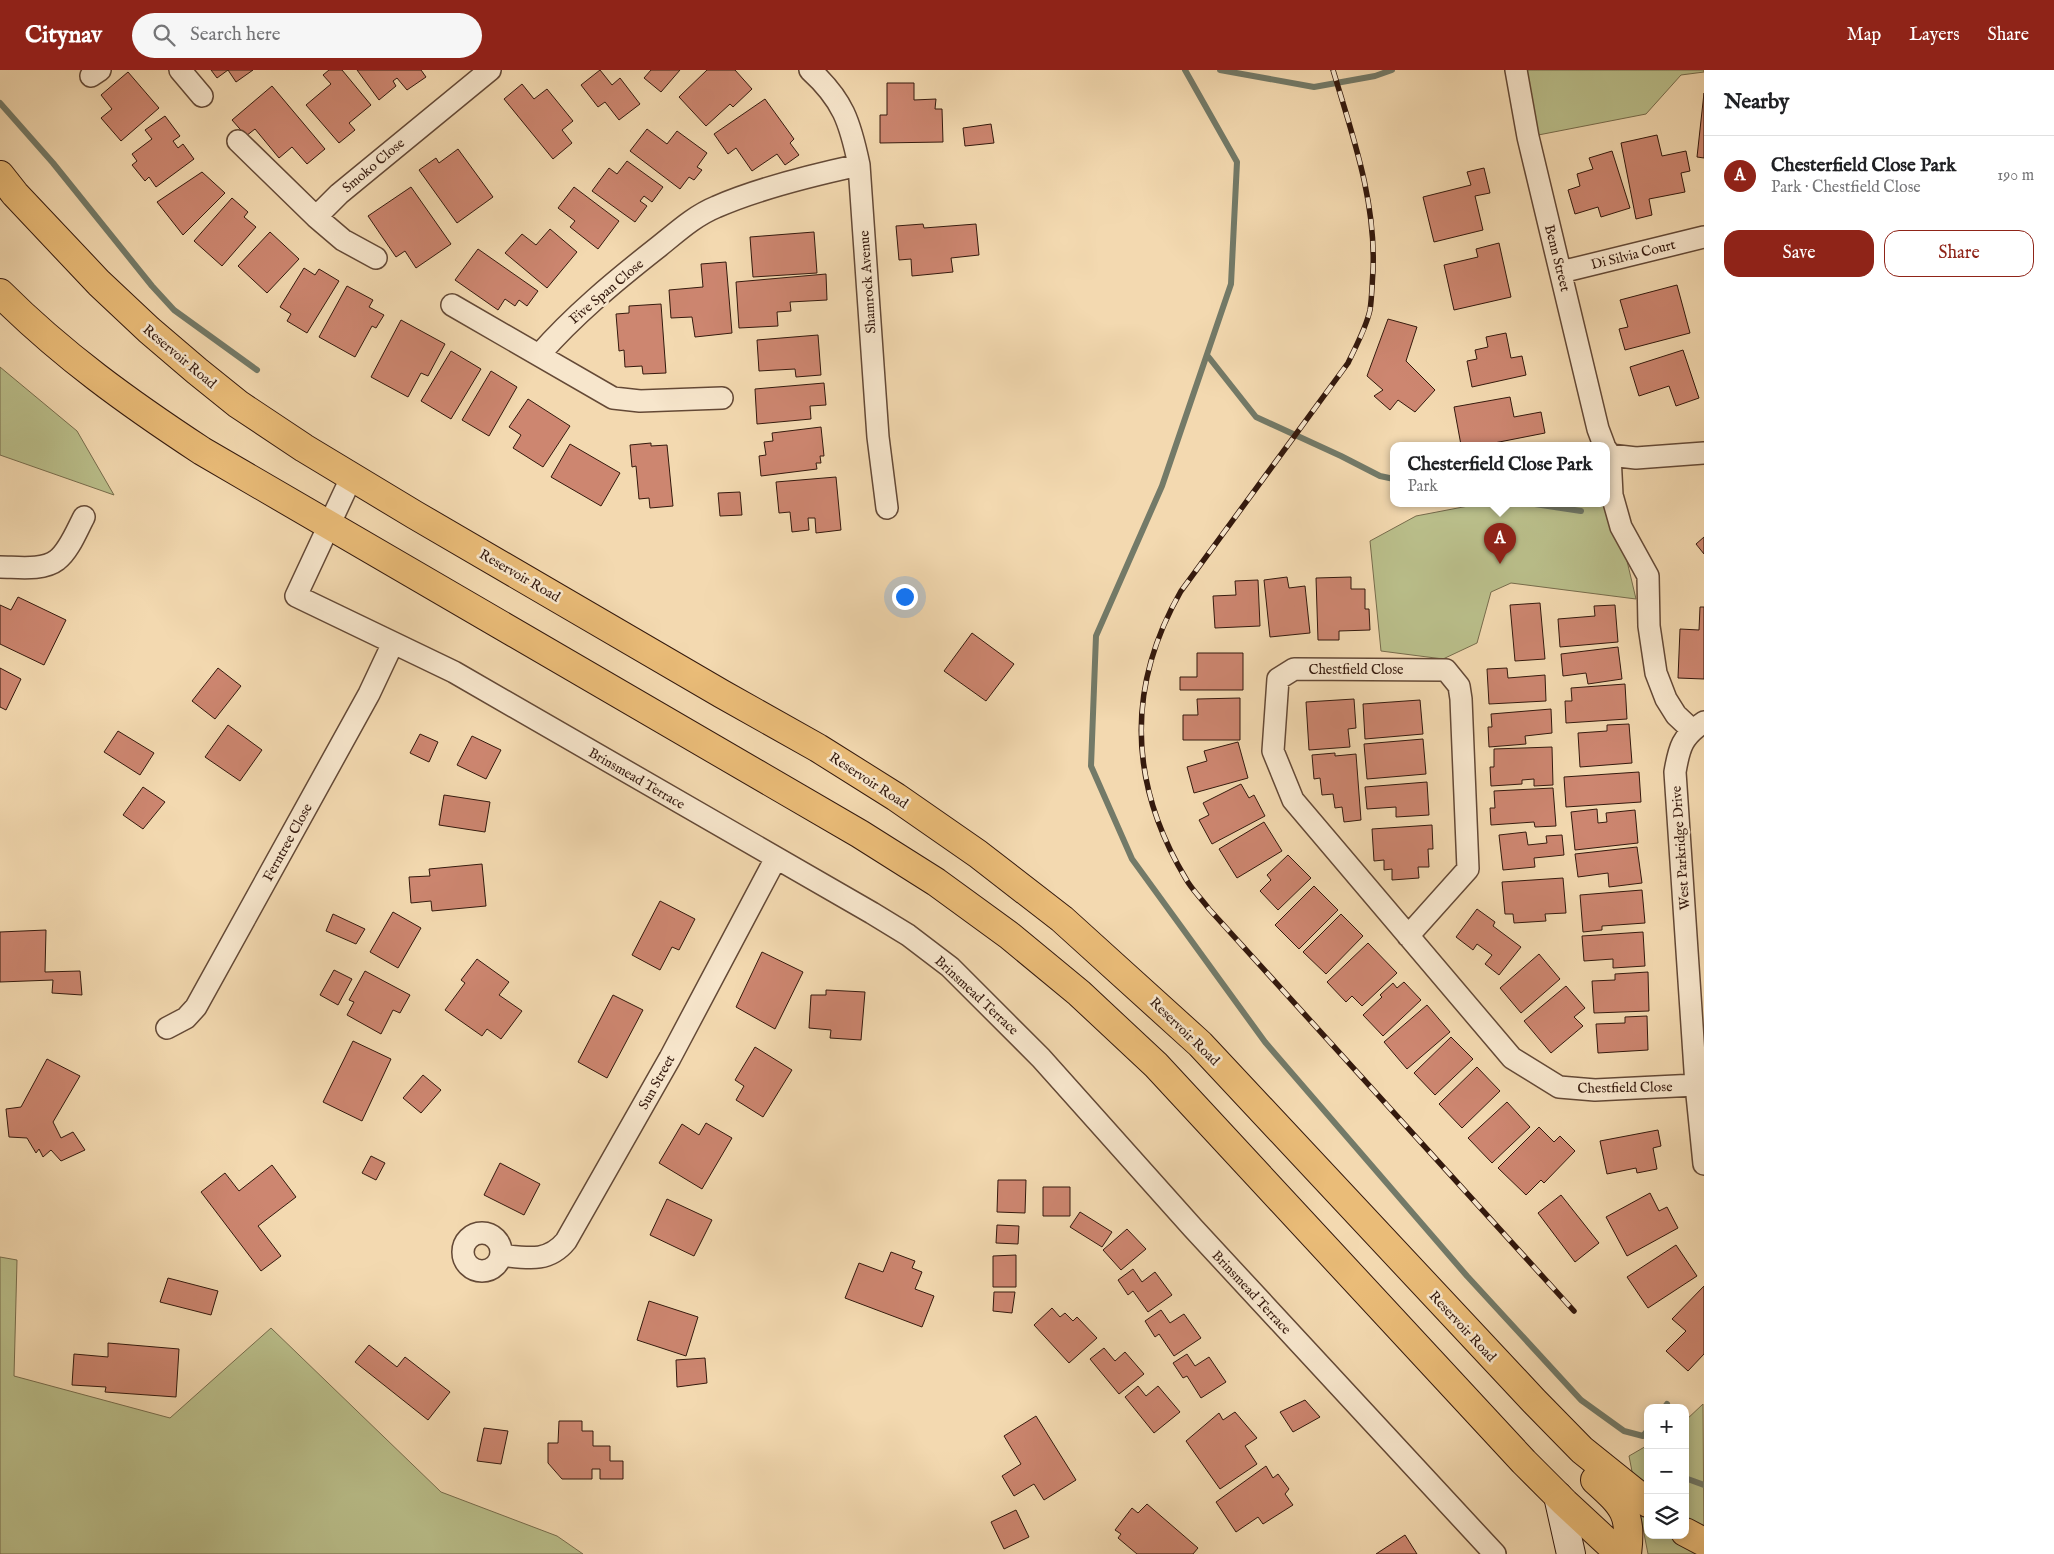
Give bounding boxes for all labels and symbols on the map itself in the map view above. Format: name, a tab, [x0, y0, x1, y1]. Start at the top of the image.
street label: Smoko Close	[339, 134, 409, 197]
street label: Benn Street	[1540, 223, 1574, 294]
street label: Shamrock Avenue	[855, 229, 881, 334]
street label: Di Silvia Court	[1589, 236, 1678, 274]
street label: Five Span Close	[566, 255, 648, 328]
street label: Reservoir Road	[139, 321, 220, 393]
pin: A	[1484, 523, 1516, 564]
street label: Reservoir Road	[476, 545, 564, 607]
your location	[892, 584, 918, 610]
street label: Chestfield Close	[1308, 661, 1404, 679]
street label: Brinsmead Terrace	[585, 744, 688, 814]
street label: Reservoir Road	[826, 749, 912, 813]
street label: West Parkridge Drive	[1668, 785, 1694, 911]
street label: Ferntree Close	[259, 800, 317, 885]
street label: Brinsmead Terrace	[931, 952, 1023, 1040]
street label: Reservoir Road	[1145, 994, 1224, 1070]
street label: Sun Street	[635, 1052, 679, 1113]
street label: Chestfield Close	[1577, 1078, 1673, 1098]
street label: Brinsmead Terrace	[1208, 1247, 1295, 1339]
street label: Reservoir Road	[1425, 1287, 1500, 1366]

